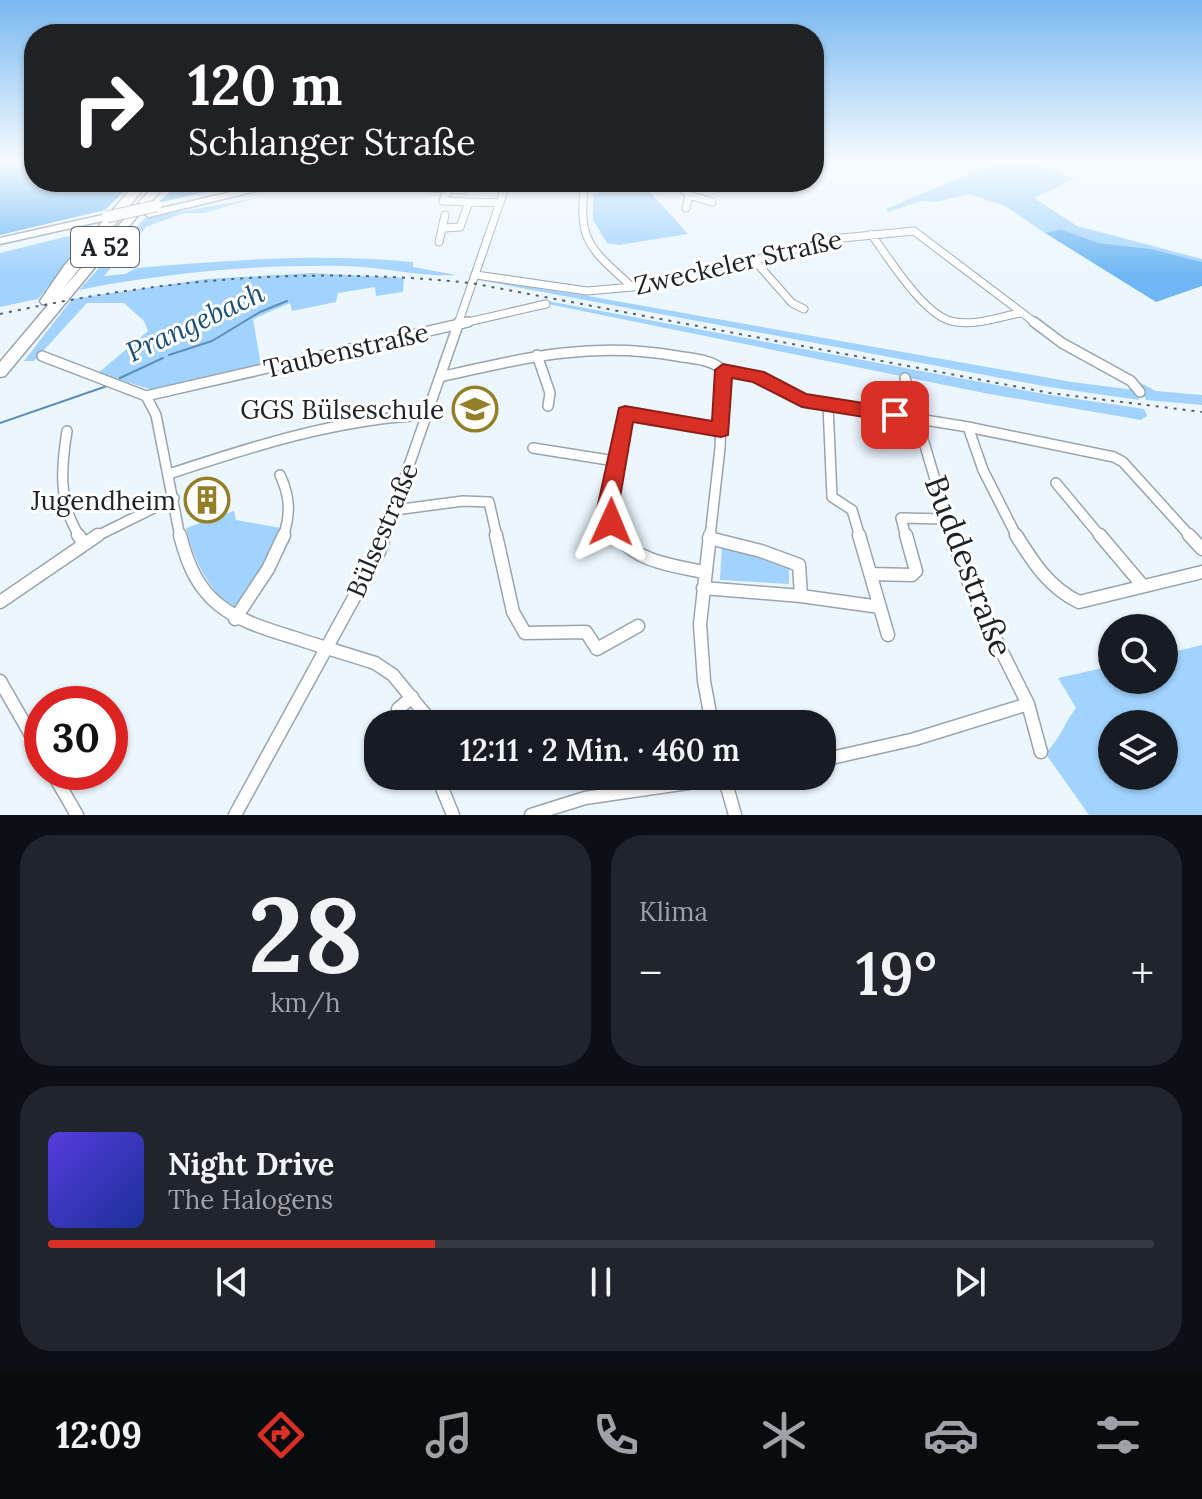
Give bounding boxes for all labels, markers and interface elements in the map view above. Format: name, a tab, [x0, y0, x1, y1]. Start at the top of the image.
text: 120 m	[188, 49, 342, 120]
icon: right	[56, 56, 160, 160]
text: Schlanger Straße	[188, 119, 476, 165]
street label: Zweckeler Straße	[631, 222, 845, 302]
road number: A 52	[71, 227, 139, 267]
water label: Prangebach	[120, 274, 270, 370]
street label: Taubenstraße	[260, 315, 432, 385]
pin	[861, 381, 929, 449]
school or university icon: GGS Bülseschule	[451, 385, 499, 433]
place label: GGS Bülseschule	[240, 393, 444, 426]
icon: arrive	[873, 393, 917, 437]
street label: Bülsestraße	[339, 458, 425, 602]
street label: Buddestraße	[916, 470, 1022, 662]
building icon: Jugendheim	[183, 476, 231, 524]
position arrow	[569, 480, 653, 564]
place label: Jugendheim	[30, 484, 176, 517]
map controls	[1098, 614, 1178, 790]
button: search	[1098, 614, 1178, 694]
speed limit sign: 30	[24, 686, 128, 790]
button: layers	[1098, 710, 1178, 790]
text: 12:11 · 2 Min. · 460 m	[460, 731, 740, 769]
text: 28	[248, 867, 363, 1000]
text: Klima	[639, 895, 708, 928]
text: 19°	[856, 935, 937, 1011]
text: −	[639, 945, 662, 1001]
text: +	[1131, 945, 1154, 1001]
text: km/h	[270, 986, 341, 1019]
text: Night Drive	[168, 1145, 334, 1183]
text: The Halogens	[168, 1183, 333, 1216]
icon: previous	[210, 1260, 254, 1304]
icon: pause	[579, 1260, 623, 1304]
icon: next	[948, 1260, 992, 1304]
icon: directions	[253, 1407, 309, 1463]
icon: music	[421, 1407, 477, 1463]
icon: phone	[588, 1407, 644, 1463]
icon: climate	[756, 1407, 812, 1463]
icon: car	[923, 1407, 979, 1463]
icon: filters	[1090, 1407, 1146, 1463]
text: 12:09	[56, 1412, 142, 1458]

